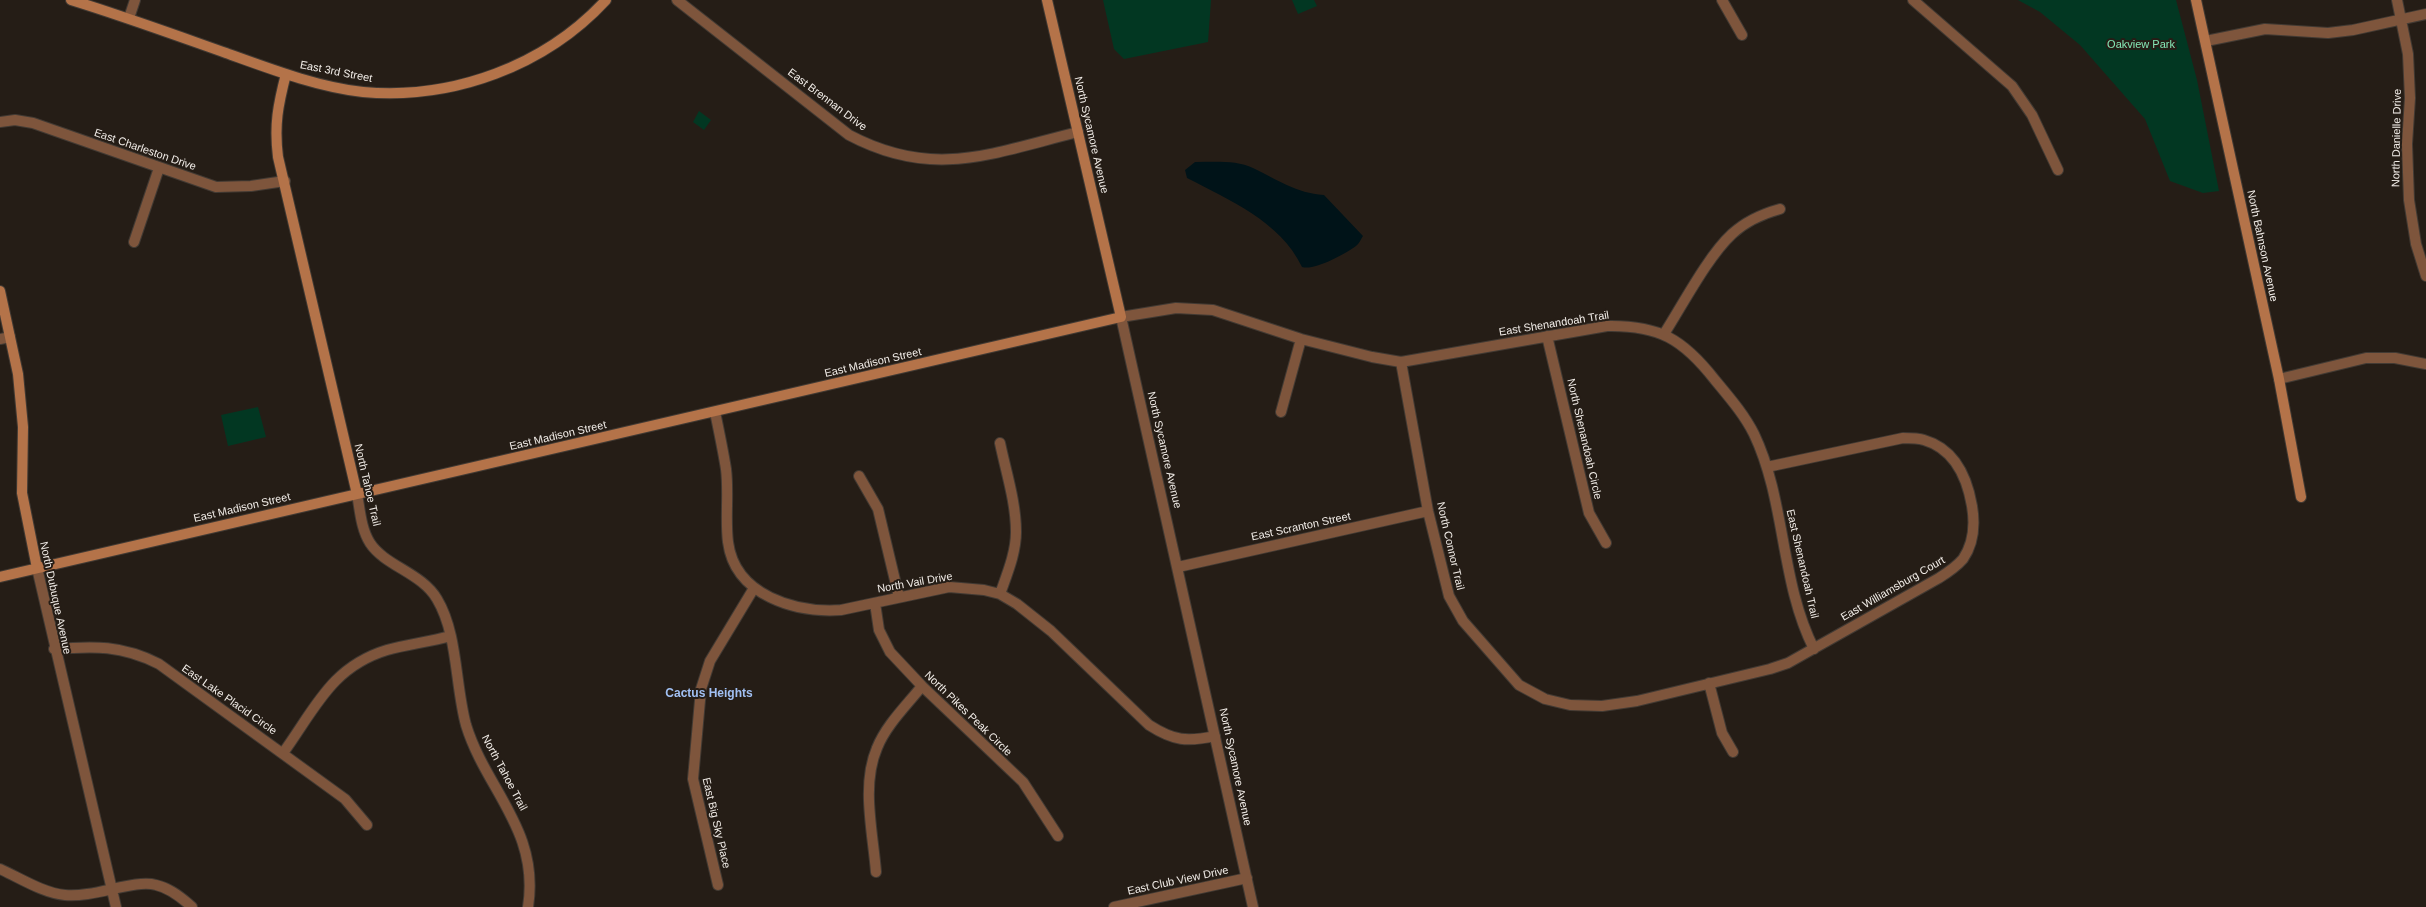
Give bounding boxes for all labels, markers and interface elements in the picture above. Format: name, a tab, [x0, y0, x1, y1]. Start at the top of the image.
park label: Oakview Park	[2107, 38, 2175, 52]
street label: East 3rd Street	[299, 59, 373, 85]
street label: East Brennan Drive	[785, 66, 869, 134]
street label: North Sycamore Avenue	[1071, 75, 1111, 195]
street label: North Danielle Drive	[2390, 89, 2404, 187]
street label: East Charleston Drive	[92, 126, 198, 174]
street label: North Bahnson Avenue	[2244, 189, 2280, 303]
street label: East Shenandoah Trail	[1498, 309, 1610, 339]
street label: East Madison Street	[823, 345, 923, 381]
street label: North Shenandoah Circle	[1564, 377, 1604, 501]
street label: North Sycamore Avenue	[1144, 390, 1184, 510]
street label: East Madison Street	[508, 418, 608, 454]
street label: North Tahoe Trail	[351, 443, 383, 527]
street label: East Madison Street	[192, 490, 292, 526]
street label: North Connor Trail	[1433, 501, 1467, 591]
street label: East Shenandoah Trail	[1783, 508, 1821, 620]
street label: East Scranton Street	[1250, 510, 1352, 544]
street label: North Dubuque Avenue	[37, 540, 73, 656]
street label: East Williamsburg Court	[1839, 554, 1947, 624]
street label: North Vail Drive	[876, 570, 954, 596]
street label: East Lake Placid Circle	[179, 662, 279, 738]
street label: North Pikes Peak Circle	[922, 669, 1014, 759]
district label: Cactus Heights	[665, 687, 753, 701]
street label: North Sycamore Avenue	[1216, 707, 1254, 827]
street label: North Tahoe Trail	[478, 733, 530, 813]
street label: East Big Sky Place	[699, 776, 733, 870]
street label: East Club View Drive	[1126, 864, 1230, 898]

